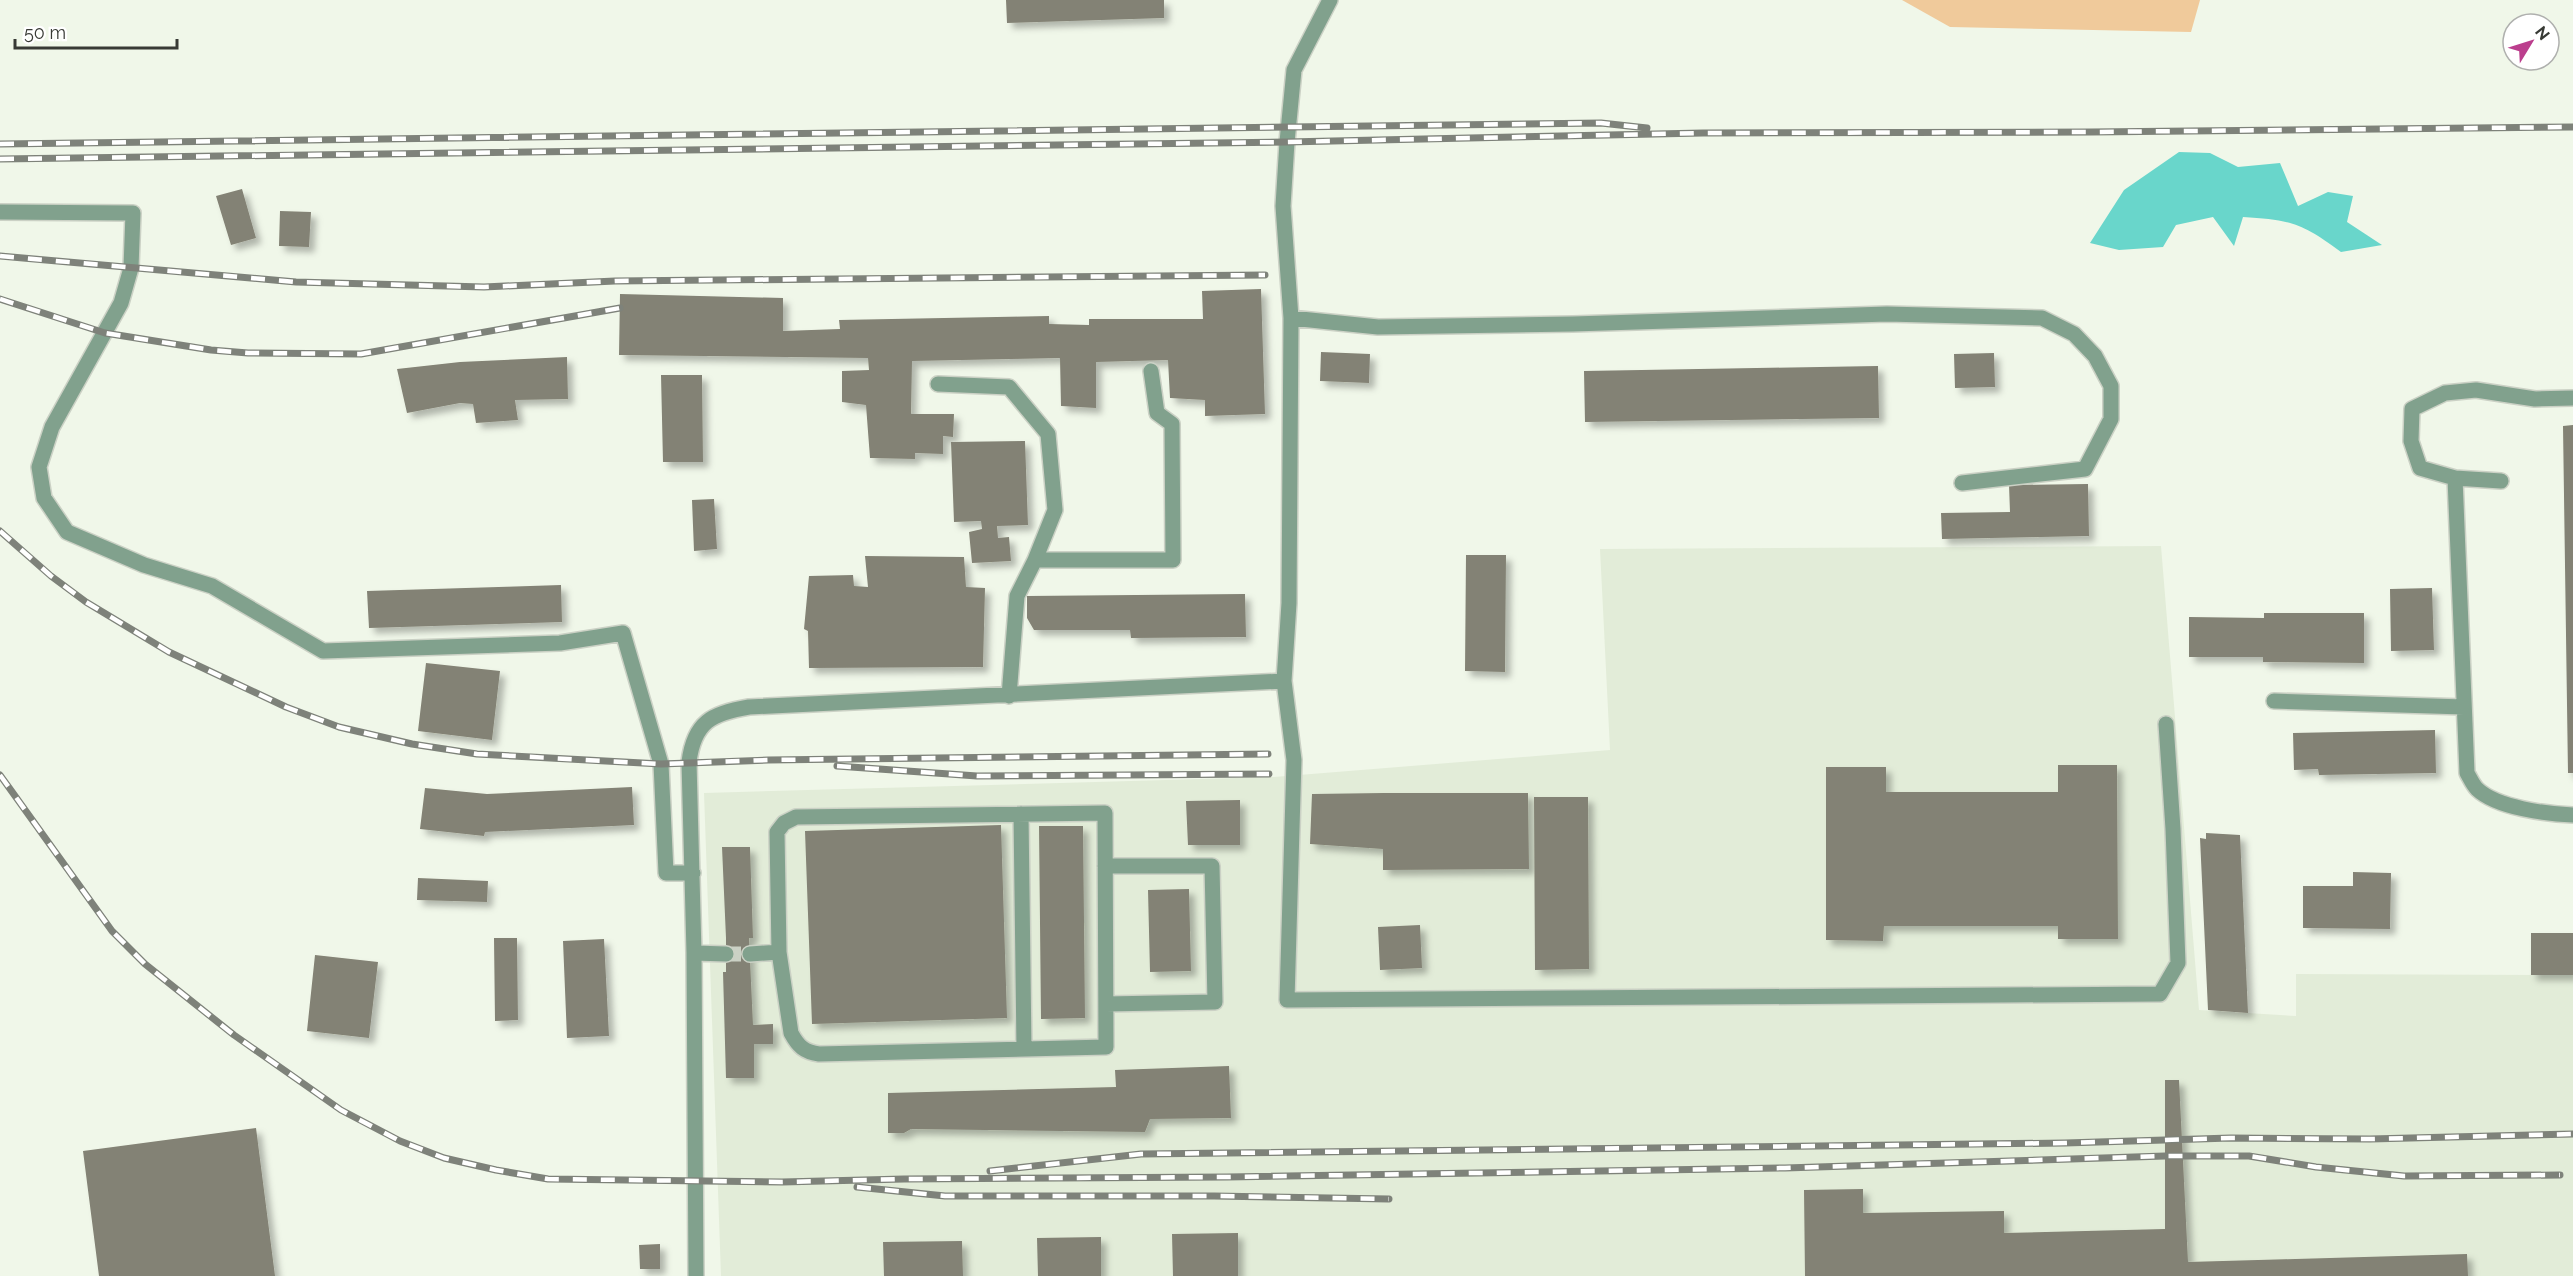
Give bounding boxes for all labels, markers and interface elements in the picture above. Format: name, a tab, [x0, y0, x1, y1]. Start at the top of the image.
scale bar	[15, 12, 177, 50]
north arrow	[2501, 12, 2561, 72]
text: 50 m	[24, 22, 66, 43]
text: N	[2531, 22, 2554, 44]

